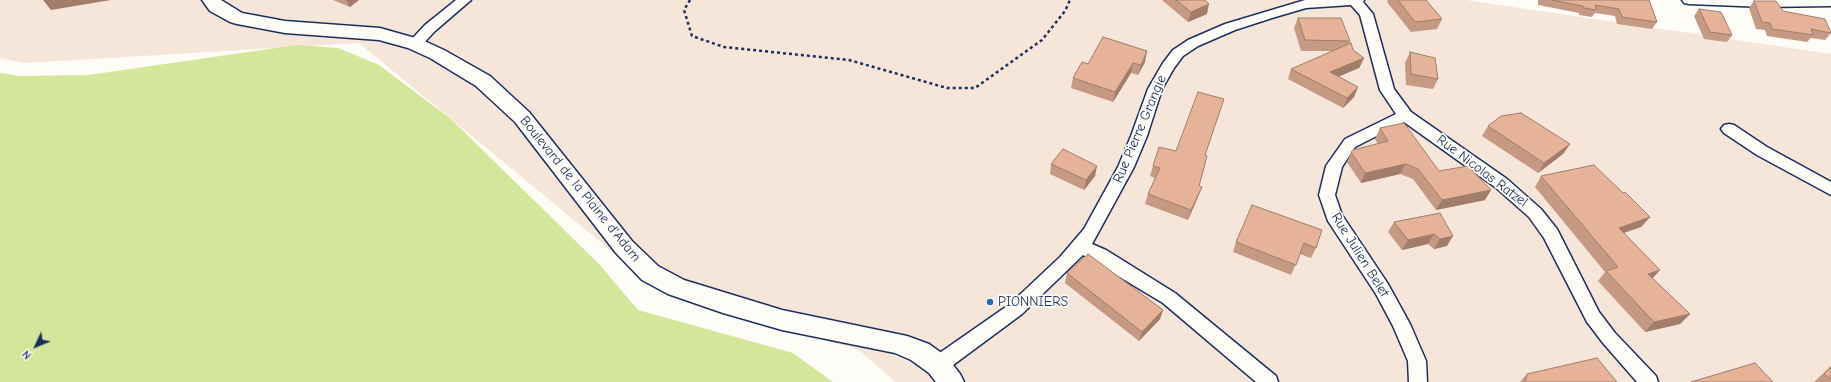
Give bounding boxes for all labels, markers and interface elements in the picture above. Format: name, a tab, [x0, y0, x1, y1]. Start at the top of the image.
street label: Rue Pierre Grangie	[1110, 72, 1170, 186]
street label: Boulevard de la Plaine d'Adam	[516, 113, 644, 265]
street label: Rue Nicolas Ratzel	[1433, 131, 1531, 211]
street label: Rue Julien Belet	[1327, 210, 1393, 300]
place label: PIONNIERS	[998, 294, 1068, 310]
marker: PIONNIERS	[985, 297, 995, 307]
north arrow	[16, 326, 56, 366]
text: N	[20, 348, 34, 362]

